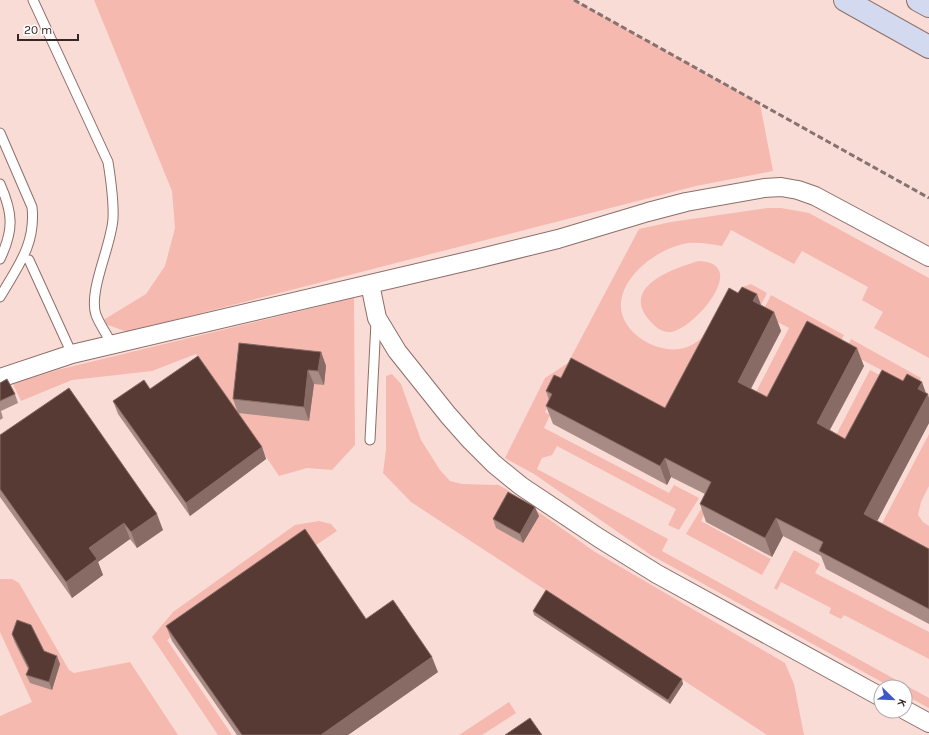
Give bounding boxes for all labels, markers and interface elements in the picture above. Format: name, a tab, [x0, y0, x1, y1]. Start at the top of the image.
scale bar	[18, 16, 78, 42]
text: 20 m	[24, 23, 52, 37]
north arrow	[873, 679, 913, 719]
text: K	[894, 697, 909, 709]

